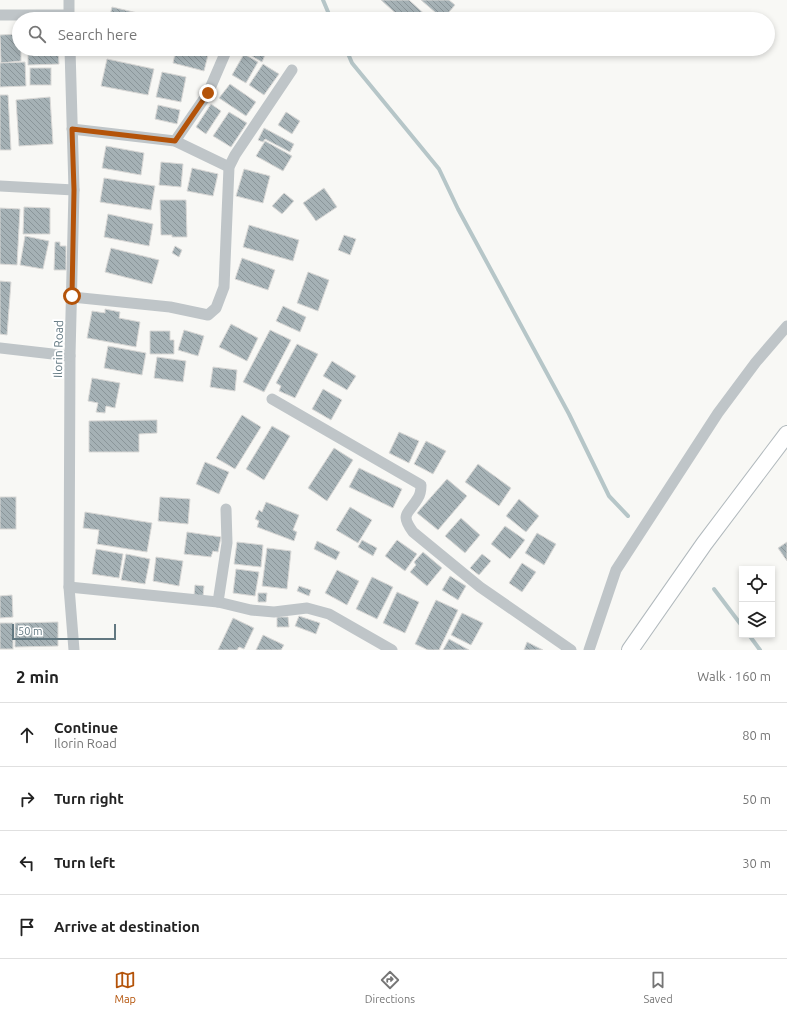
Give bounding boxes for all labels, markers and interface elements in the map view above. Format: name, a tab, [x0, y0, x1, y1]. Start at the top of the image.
search box	[12, 12, 775, 56]
icon: search	[26, 23, 48, 45]
text: Search here	[58, 26, 137, 43]
route end	[199, 84, 217, 102]
route start	[63, 287, 81, 305]
street label: Ilorin Road	[51, 320, 65, 378]
map controls	[739, 566, 775, 638]
button: locate	[739, 566, 775, 602]
button: layers	[739, 602, 775, 638]
scale bar	[12, 622, 116, 641]
text: 50 m	[18, 625, 42, 637]
text: 2 min	[16, 667, 59, 686]
text: Walk · 160 m	[697, 669, 771, 683]
text: Continue	[54, 719, 118, 736]
icon: ahead	[16, 724, 38, 746]
text: 80 m	[742, 728, 771, 742]
text: Ilorin Road	[54, 736, 117, 750]
icon: right	[16, 788, 38, 810]
text: Turn right	[54, 790, 124, 807]
text: 50 m	[742, 792, 771, 806]
icon: left	[16, 852, 38, 874]
text: Turn left	[54, 854, 115, 871]
text: 30 m	[742, 856, 771, 870]
icon: arrive	[16, 916, 38, 938]
text: Arrive at destination	[54, 918, 200, 935]
tab: Map	[114, 969, 136, 1005]
tab: Directions	[365, 969, 415, 1005]
tab: Saved	[643, 969, 673, 1005]

